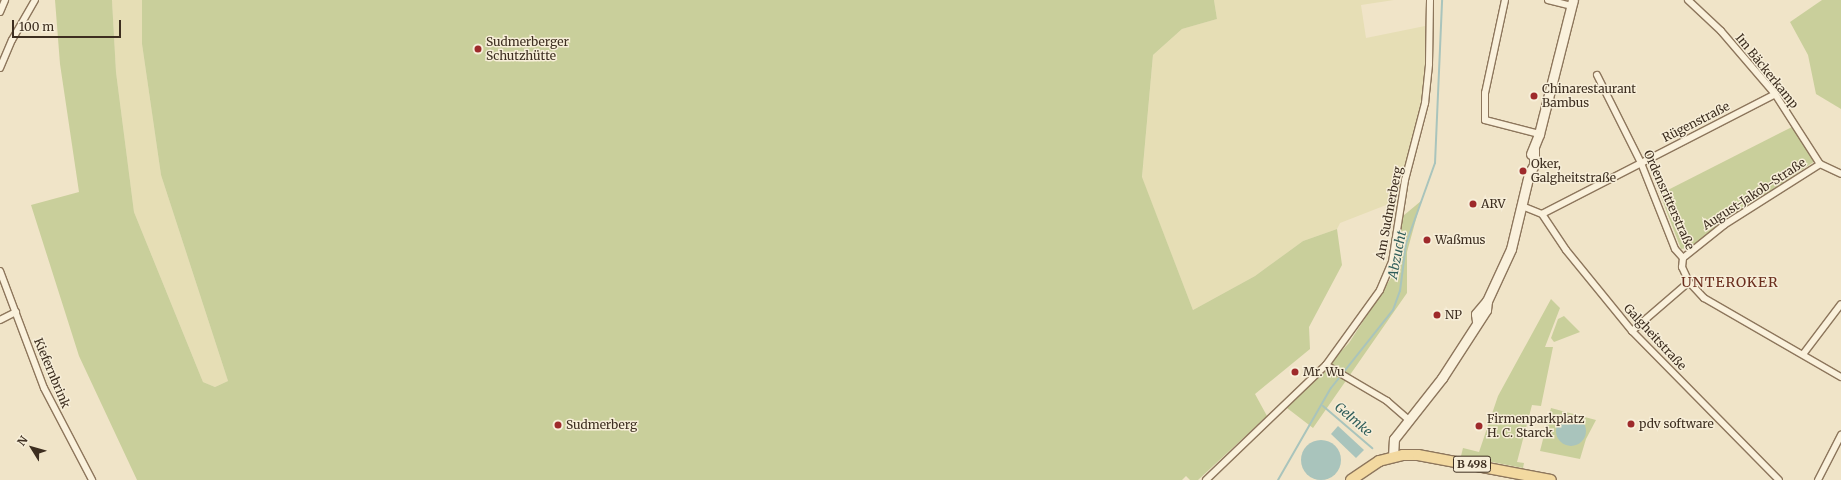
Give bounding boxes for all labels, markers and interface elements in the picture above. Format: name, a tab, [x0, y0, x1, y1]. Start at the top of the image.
scale bar	[14, 12, 123, 38]
text: 100 m	[19, 19, 54, 34]
street label: Im Bäckerkamp	[1733, 31, 1801, 111]
place label: Sudmerberger Schutzhütte	[486, 35, 569, 63]
marker: Sudmerberger Schutzhütte	[473, 44, 483, 54]
place label: Chinarestaurant Bambus	[1542, 82, 1636, 110]
marker: Chinarestaurant Bambus	[1529, 91, 1539, 101]
street label: Rügenstraße	[1660, 99, 1732, 145]
street label: Ordensritterstraße	[1641, 148, 1697, 252]
street label: August-Jakob-Straße	[1700, 155, 1808, 233]
place label: Oker, Galgheitstraße	[1531, 157, 1616, 185]
street label: Am Sudmerberg	[1373, 165, 1405, 261]
marker: Oker, Galgheitstraße	[1518, 166, 1528, 176]
place label: ARV	[1481, 197, 1506, 211]
marker: ARV	[1468, 199, 1478, 209]
water label: Abzucht	[1386, 230, 1410, 280]
place label: Waßmus	[1435, 233, 1486, 247]
marker: Waßmus	[1422, 235, 1432, 245]
district label: UNTEROKER	[1681, 274, 1779, 290]
street label: Galgheitstraße	[1621, 301, 1689, 373]
place label: NP	[1445, 308, 1462, 322]
marker: NP	[1432, 310, 1442, 320]
street label: Kiefernbrink	[31, 336, 73, 410]
place label: Mr. Wu	[1303, 365, 1345, 379]
marker: Mr. Wu	[1290, 367, 1300, 377]
water label: Gelmke	[1331, 400, 1375, 440]
place label: Firmenparkplatz H. C. Starck	[1487, 412, 1585, 440]
place label: pdv software	[1639, 417, 1714, 431]
place label: Sudmerberg	[566, 418, 637, 432]
marker: pdv software	[1626, 419, 1636, 429]
marker: Sudmerberg	[553, 420, 563, 430]
marker: Firmenparkplatz H. C. Starck	[1474, 421, 1484, 431]
north arrow	[12, 428, 52, 468]
text: N	[14, 433, 31, 448]
road number: B 498	[1452, 455, 1492, 473]

